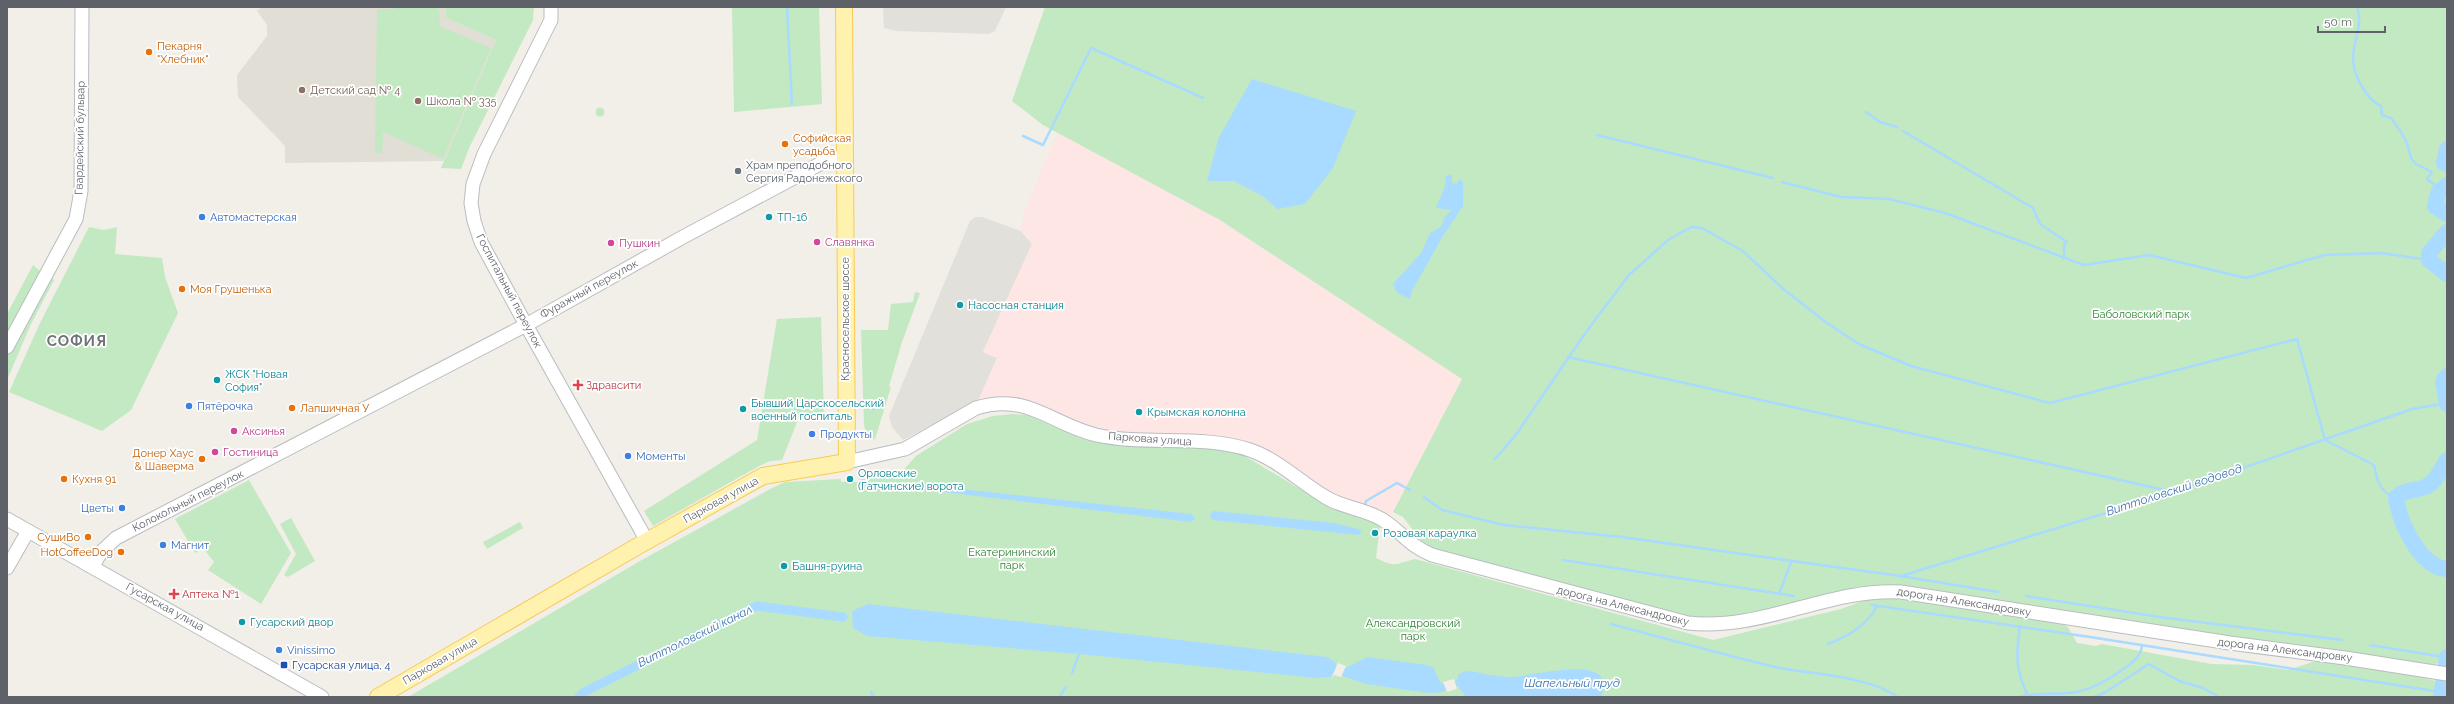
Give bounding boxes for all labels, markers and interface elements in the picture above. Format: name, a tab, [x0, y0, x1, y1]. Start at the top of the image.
scale bar	[2318, 8, 2385, 34]
text: 50 m	[2324, 15, 2352, 29]
place label: Пекарня "Хлебник"	[157, 40, 208, 66]
marker: Пекарня "Хлебник"	[144, 47, 154, 57]
street label: Гвардейский бульвар	[73, 81, 87, 195]
place label: Детский сад № 4	[310, 84, 400, 97]
marker: Детский сад № 4	[297, 85, 307, 95]
place label: Школа № 335	[426, 95, 497, 108]
marker: Школа № 335	[413, 96, 423, 106]
place label: Софийская усадьба	[793, 132, 851, 158]
marker: Софийская усадьба	[780, 139, 790, 149]
place label: Храм преподобного Сергия Радонежского	[746, 159, 863, 185]
marker: Храм преподобного Сергия Радонежского	[733, 166, 743, 176]
place label: Автомастерская	[210, 211, 297, 224]
place label: ТП-16	[777, 211, 808, 224]
marker: Автомастерская	[197, 212, 207, 222]
marker: ТП-16	[764, 212, 774, 222]
street label: Госпитальный переулок	[473, 232, 545, 351]
place label: Славянка	[825, 236, 875, 249]
place label: Пушкин	[619, 237, 660, 250]
marker: Славянка	[812, 237, 822, 247]
marker: Пушкин	[606, 238, 616, 248]
street label: Фуражный переулок	[538, 257, 640, 321]
street label: Красносельское шоссе	[839, 257, 852, 381]
place label: Моя Грушенька	[190, 283, 272, 296]
marker: Моя Грушенька	[177, 284, 187, 294]
place label: Насосная станция	[968, 299, 1064, 312]
marker: Насосная станция	[955, 300, 965, 310]
park label: Баболовский парк	[2092, 308, 2190, 321]
district label: СОФИЯ	[47, 332, 107, 350]
place label: ЖСК "Новая София"	[225, 368, 288, 394]
marker: ЖСК "Новая София"	[212, 375, 222, 385]
place label: Здравсити	[586, 379, 641, 392]
marker: Здравсити	[573, 380, 583, 390]
place label: Бывший Царскосельский военный госпиталь	[751, 397, 884, 423]
place label: Пятёрочка	[197, 400, 253, 413]
marker: Пятёрочка	[184, 401, 194, 411]
place label: Лапшичная У	[300, 402, 369, 415]
marker: Лапшичная У	[287, 403, 297, 413]
marker: Бывший Царскосельский военный госпиталь	[738, 404, 748, 414]
place label: Крымская колонна	[1147, 406, 1246, 419]
marker: Крымская колонна	[1134, 407, 1144, 417]
place label: Аксинья	[242, 425, 285, 438]
marker: Аксинья	[229, 426, 239, 436]
place label: Продукты	[820, 428, 872, 441]
marker: Продукты	[807, 429, 817, 439]
street label: Парковая улица	[1108, 430, 1192, 448]
place label: Гостиница	[223, 446, 278, 459]
place label: Донер Хаус & Шаверма	[132, 447, 194, 473]
marker: Гостиница	[210, 447, 220, 457]
place label: Моменты	[636, 450, 685, 463]
marker: Моменты	[623, 451, 633, 461]
marker: Донер Хаус & Шаверма	[197, 454, 207, 464]
water label: Виттоловский водовод	[2104, 461, 2244, 519]
street label: Колокольный переулок	[130, 467, 246, 535]
place label: Орловские (Гатчинские) ворота	[858, 467, 964, 493]
place label: Кухня 91	[72, 473, 116, 486]
marker: Кухня 91	[59, 474, 69, 484]
street label: Парковая улица	[681, 474, 761, 526]
marker: Орловские (Гатчинские) ворота	[845, 474, 855, 484]
place label: Цветы	[81, 502, 114, 515]
marker: Цветы	[117, 503, 127, 513]
place label: Розовая караулка	[1383, 527, 1477, 540]
marker: Розовая караулка	[1370, 528, 1380, 538]
place label: СушиВо	[37, 531, 80, 544]
marker: СушиВо	[83, 532, 93, 542]
place label: Магнит	[171, 539, 210, 552]
marker: Магнит	[158, 540, 168, 550]
place label: HotCoffeeDog	[41, 546, 113, 559]
park label: Екатерининский парк	[968, 546, 1056, 572]
marker: HotCoffeeDog	[116, 547, 126, 557]
place label: Башня-руина	[792, 560, 862, 573]
marker: Башня-руина	[779, 561, 789, 571]
street label: Гусарская улица	[124, 580, 206, 634]
street label: дорога на Александровку	[1556, 583, 1690, 629]
street label: дорога на Александровку	[1896, 585, 2032, 619]
place label: Аптека №1	[182, 588, 239, 601]
marker: Аптека №1	[169, 589, 179, 599]
water label: Виттоловский канал	[635, 602, 755, 670]
place label: Гусарский двор	[250, 616, 334, 629]
marker: Гусарский двор	[237, 617, 247, 627]
park label: Александровский парк	[1366, 617, 1460, 643]
street label: Парковая улица	[400, 634, 480, 688]
street label: дорога на Александровку	[2217, 635, 2353, 665]
place label: Vinissimo	[287, 644, 336, 657]
marker: Vinissimo	[274, 645, 284, 655]
place label: Гусарская улица, 4	[292, 659, 391, 672]
marker: Гусарская улица, 4	[279, 660, 289, 670]
water label: Шапельный пруд	[1524, 676, 1620, 690]

